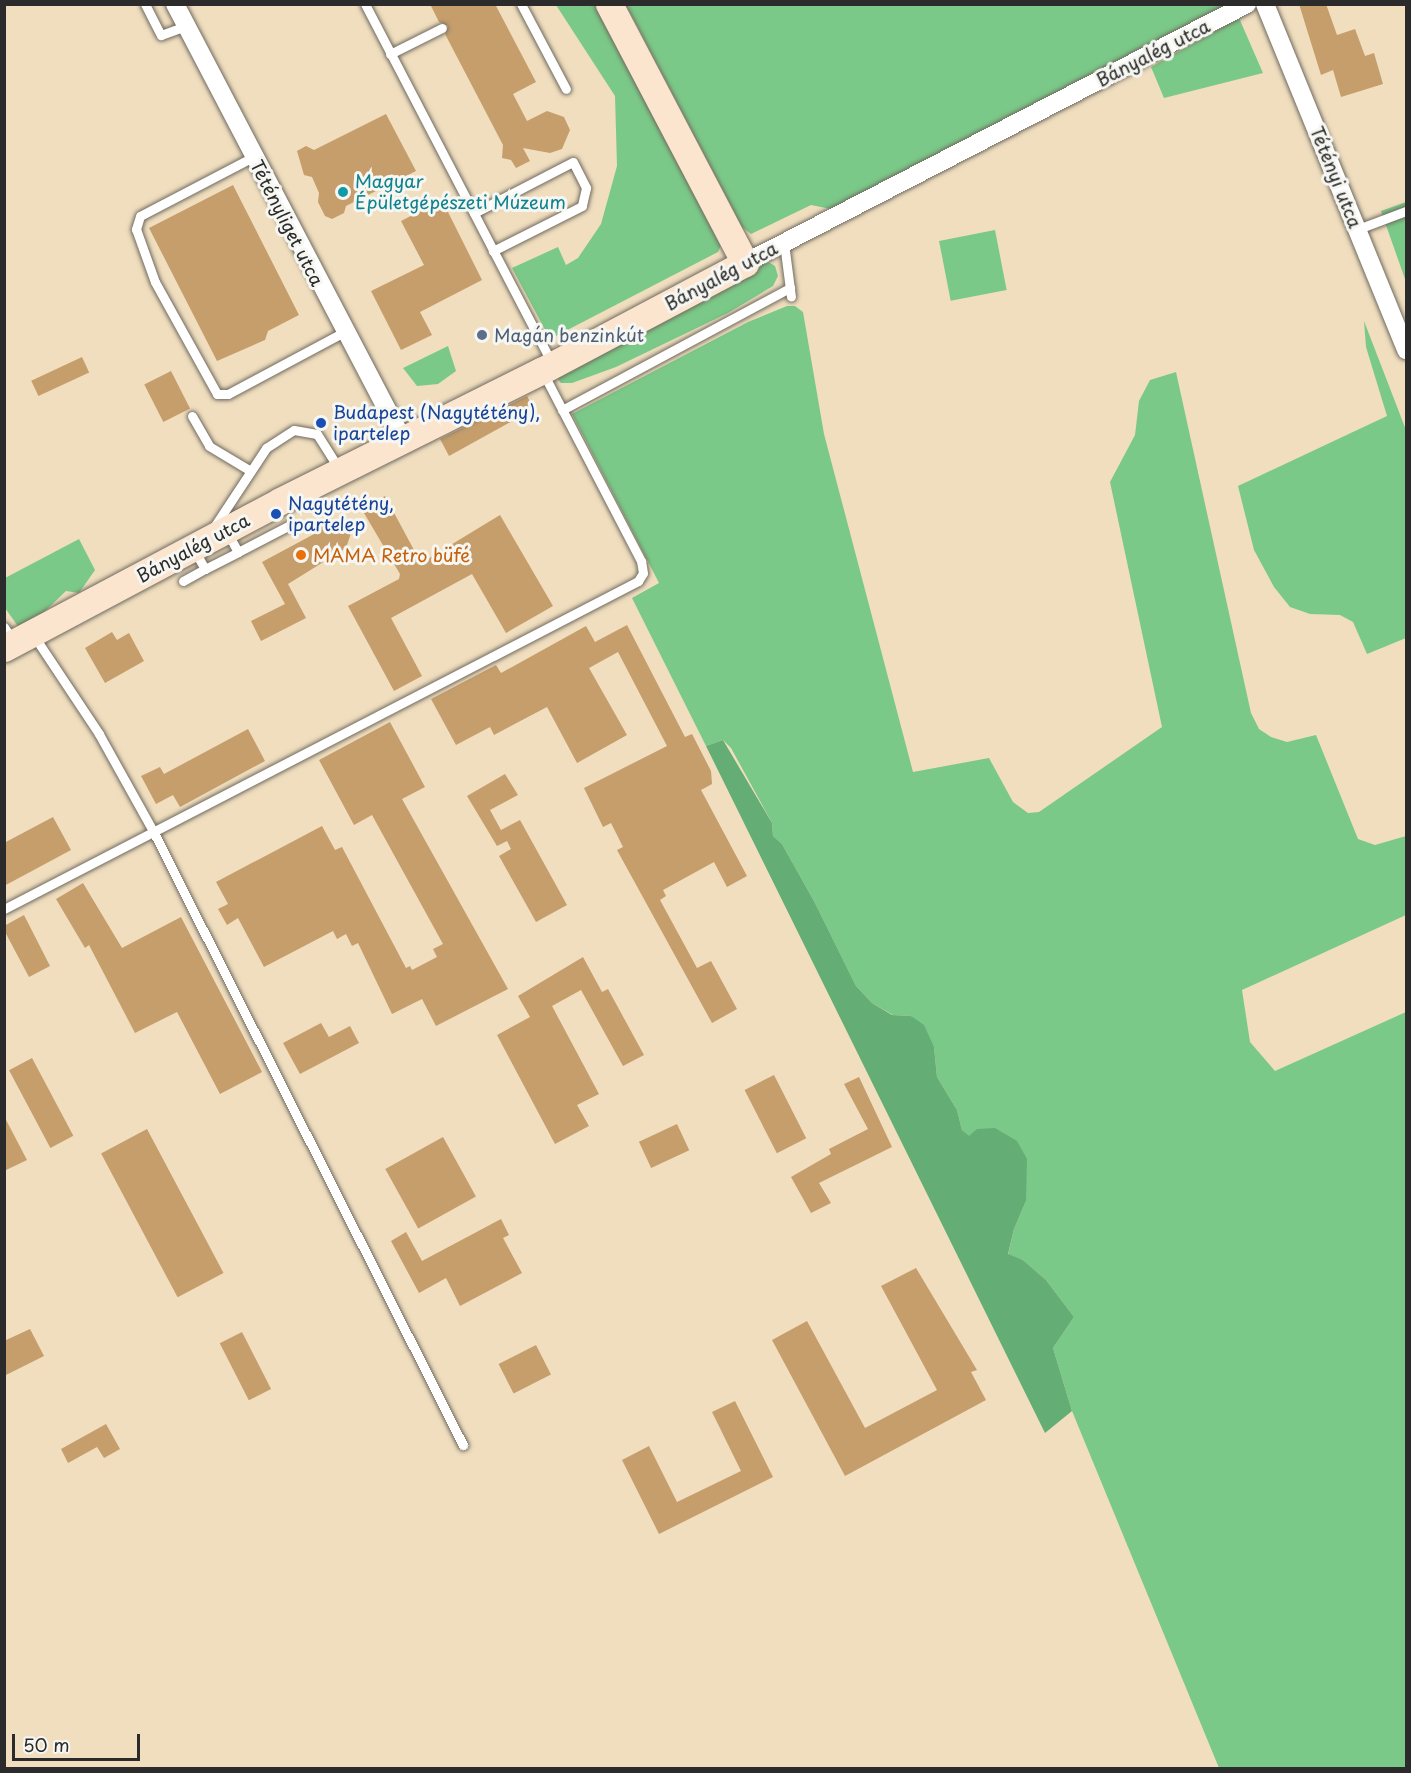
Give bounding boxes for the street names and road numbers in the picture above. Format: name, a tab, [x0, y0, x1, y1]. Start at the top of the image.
street label: Bányalég utca	[1092, 15, 1214, 91]
street label: Tétényi utca	[1306, 123, 1366, 231]
street label: Tétényliget utca	[246, 156, 328, 290]
street label: Bányalég utca	[661, 237, 781, 315]
street label: Bányalég utca	[133, 509, 253, 587]

